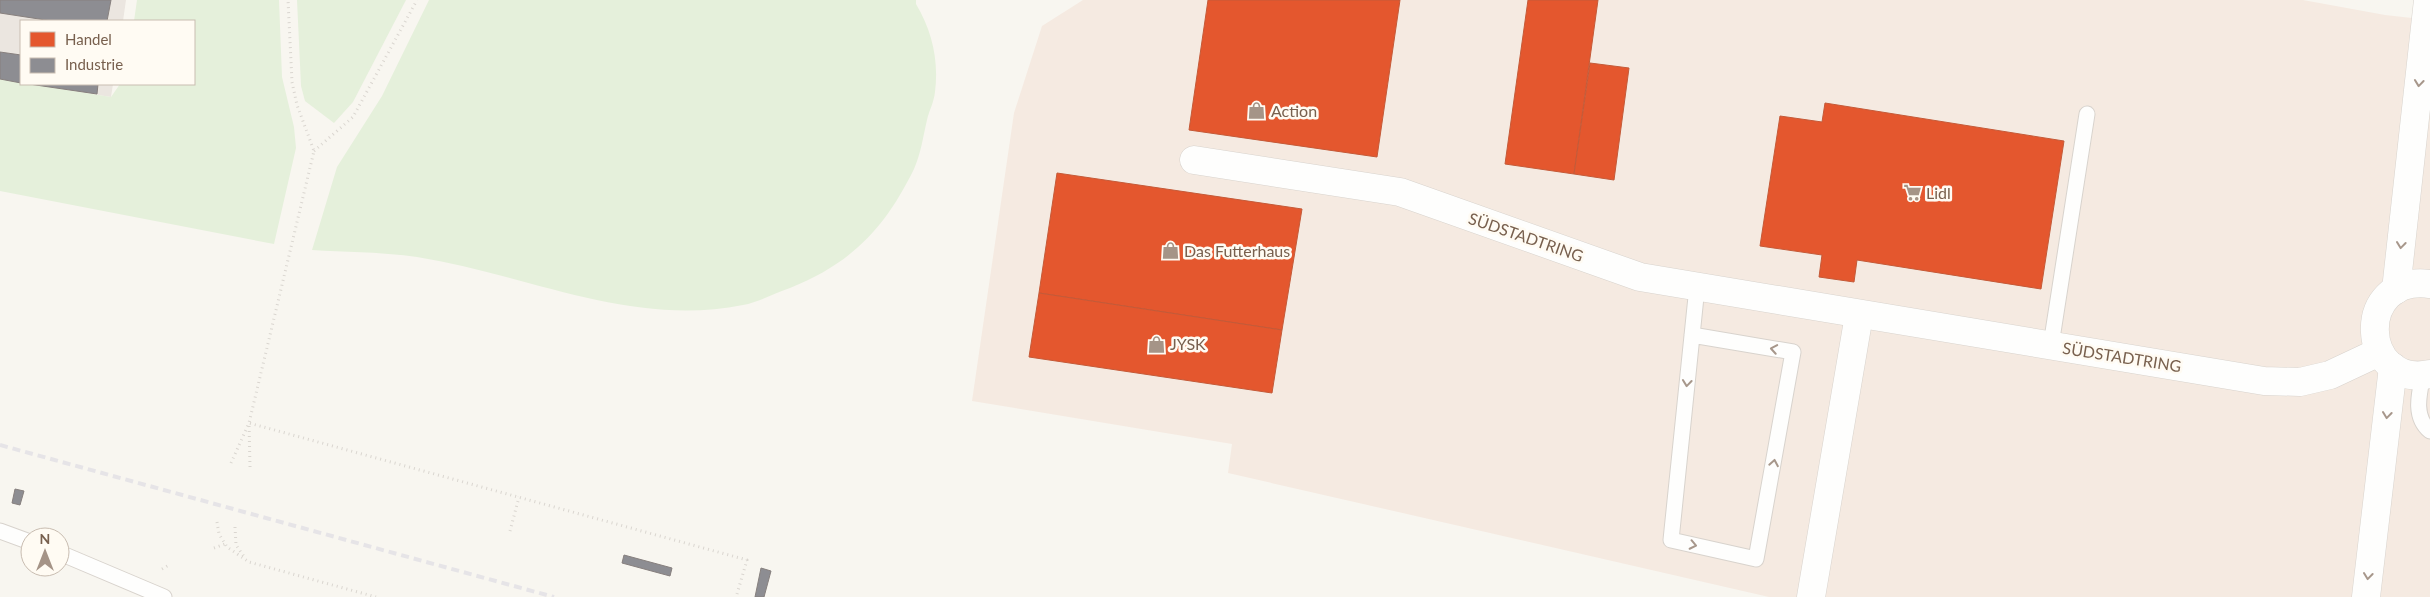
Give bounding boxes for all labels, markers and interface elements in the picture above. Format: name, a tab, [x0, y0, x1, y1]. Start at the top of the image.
legend	[20, 20, 195, 85]
text: Handel	[65, 30, 112, 48]
text: Industrie	[65, 55, 123, 73]
one-way arrow	[2414, 80, 2425, 88]
shop icon: Action	[1247, 101, 1267, 121]
place label: Action	[1271, 101, 1317, 120]
supermarket icon: Lidl	[1902, 183, 1922, 203]
place label: Lidl	[1926, 183, 1951, 202]
street label: SÜDSTADTRING	[1466, 208, 1586, 265]
shop icon: Das Futterhaus	[1160, 241, 1180, 261]
place label: Das Futterhaus	[1184, 241, 1290, 260]
one-way arrow	[2396, 241, 2407, 249]
shop icon: JYSK	[1146, 334, 1166, 354]
place label: JYSK	[1170, 334, 1206, 353]
street label: SÜDSTADTRING	[2061, 338, 2183, 375]
one-way arrow	[1769, 345, 1778, 355]
one-way arrow	[1682, 380, 1693, 388]
one-way arrow	[2382, 411, 2393, 419]
one-way arrow	[1769, 458, 1779, 467]
north arrow	[20, 527, 70, 577]
text: N	[40, 530, 50, 547]
one-way arrow	[1688, 539, 1697, 550]
one-way arrow	[2363, 573, 2374, 581]

